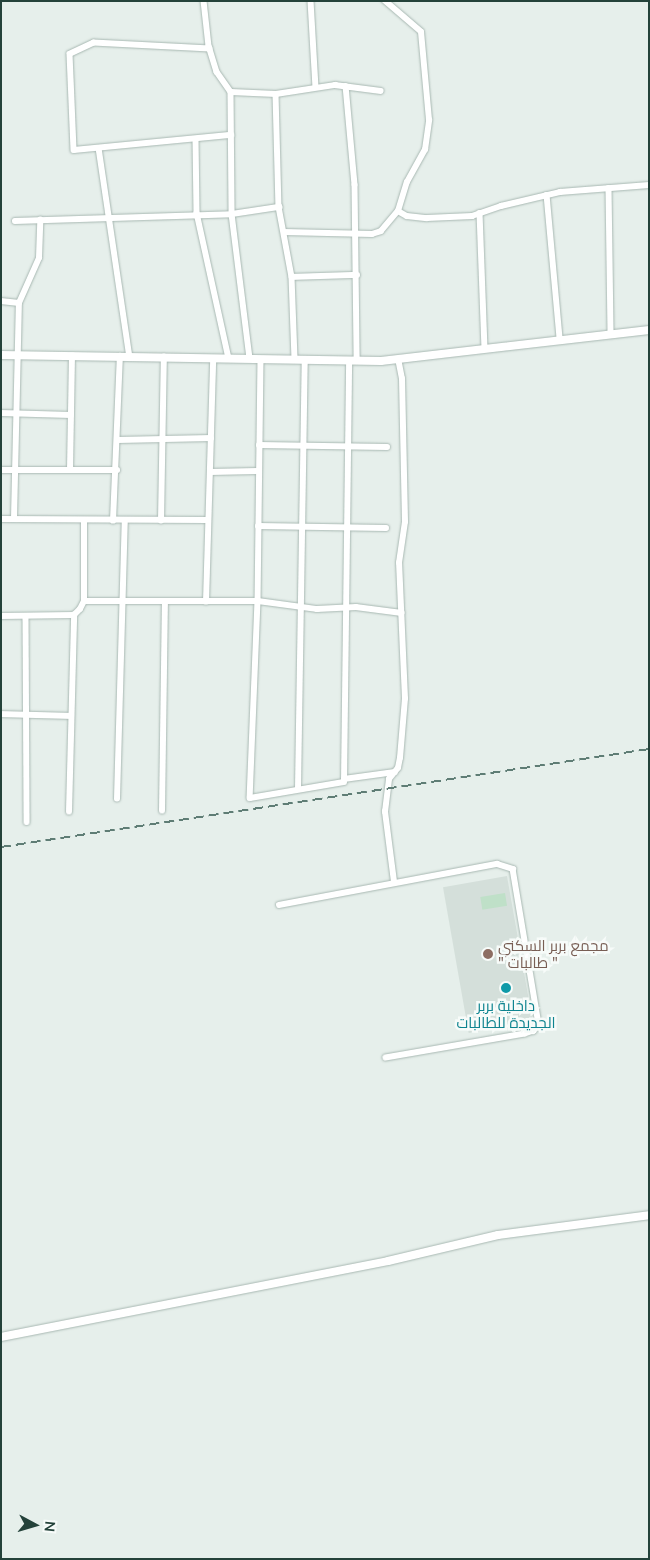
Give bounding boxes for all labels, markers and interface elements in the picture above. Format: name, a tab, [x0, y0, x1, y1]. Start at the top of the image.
place label: مجمع بربر السكني " طالبات "	[498, 936, 609, 971]
marker: مجمع بربر السكني " طالبات "	[482, 948, 494, 960]
marker: داخلية بربر الجديدة للطالبات	[500, 982, 512, 994]
place label: داخلية بربر الجديدة للطالبات	[456, 996, 556, 1031]
north arrow	[10, 1500, 60, 1550]
text: N	[40, 1520, 59, 1533]

